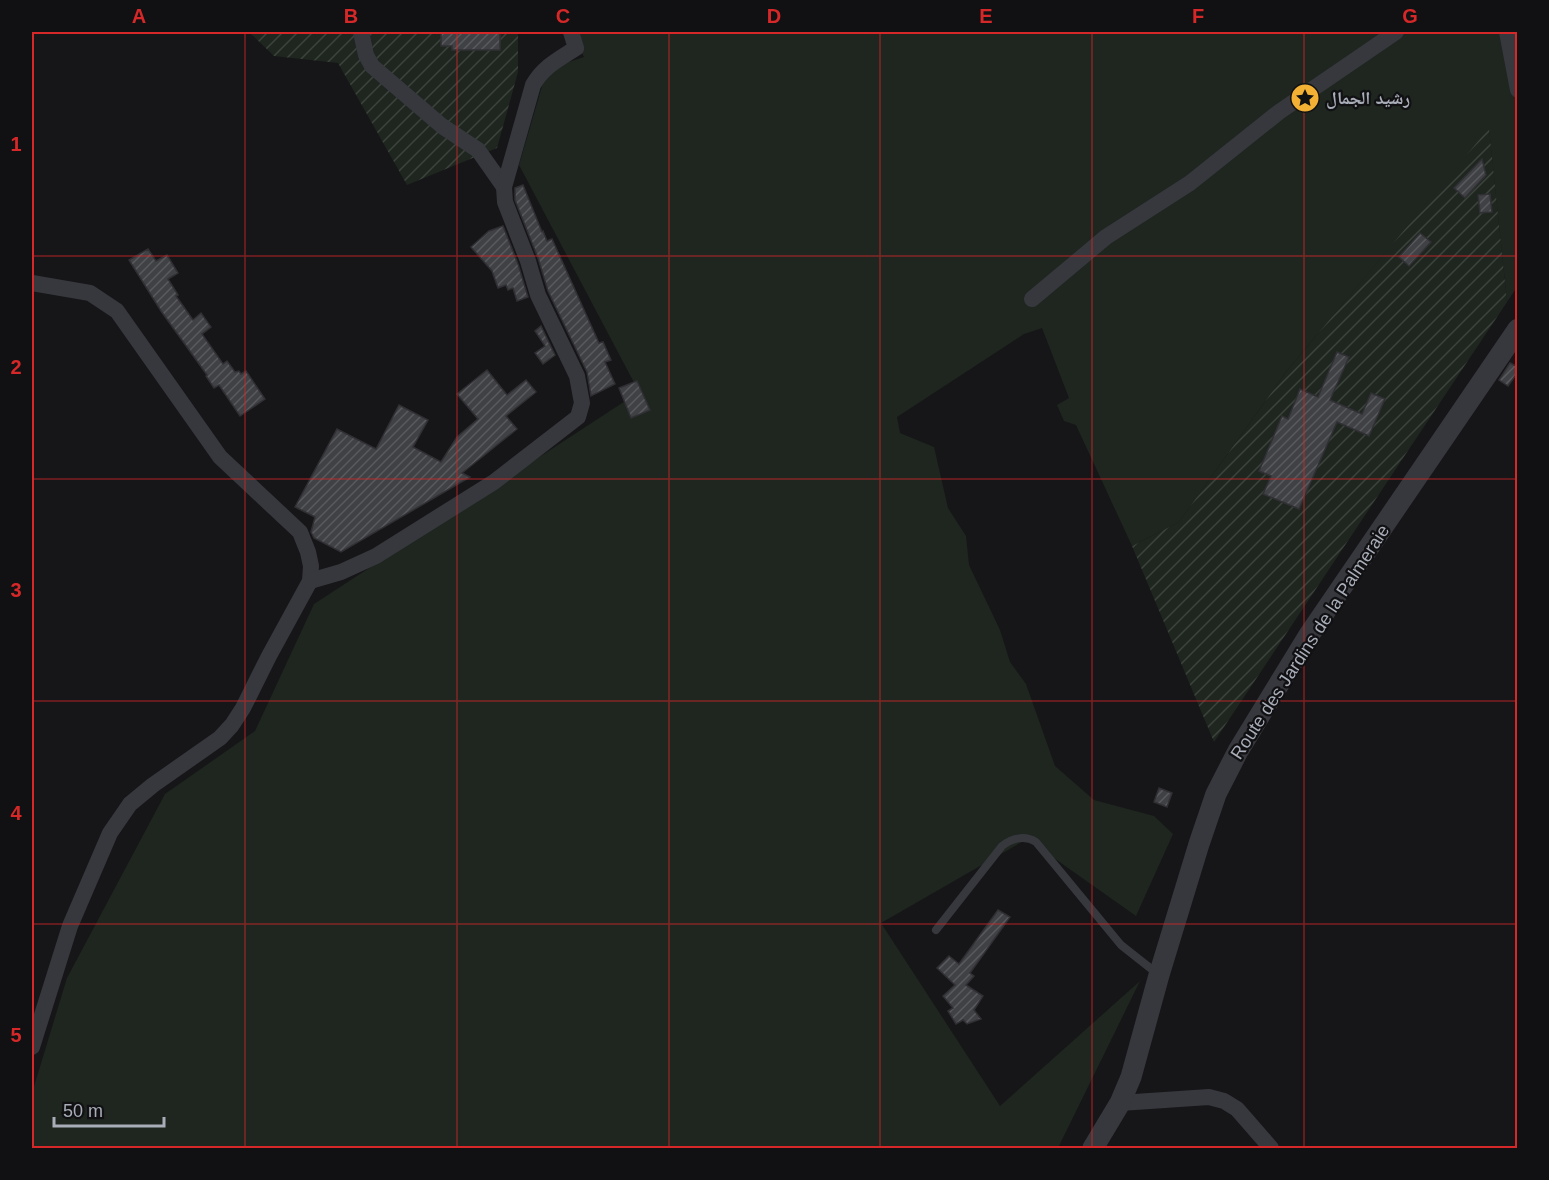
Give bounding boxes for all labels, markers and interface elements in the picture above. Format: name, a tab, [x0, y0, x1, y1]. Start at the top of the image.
text: A	[132, 5, 146, 27]
text: B	[344, 5, 358, 27]
text: C	[556, 5, 570, 27]
text: D	[767, 5, 781, 27]
text: E	[979, 5, 993, 27]
text: F	[1192, 5, 1204, 27]
text: G	[1402, 5, 1418, 27]
place icon: رشيد الجمال	[1289, 82, 1321, 114]
place label: رشيد الجمال	[1326, 88, 1410, 109]
text: 1	[10, 133, 22, 155]
text: 2	[10, 356, 22, 378]
street label: Route des Jardins de la Palmeraie	[1227, 521, 1393, 763]
text: 3	[10, 579, 22, 601]
text: 4	[10, 802, 22, 824]
text: 5	[10, 1024, 22, 1046]
scale bar	[54, 1090, 164, 1128]
text: 50 m	[63, 1101, 103, 1121]

